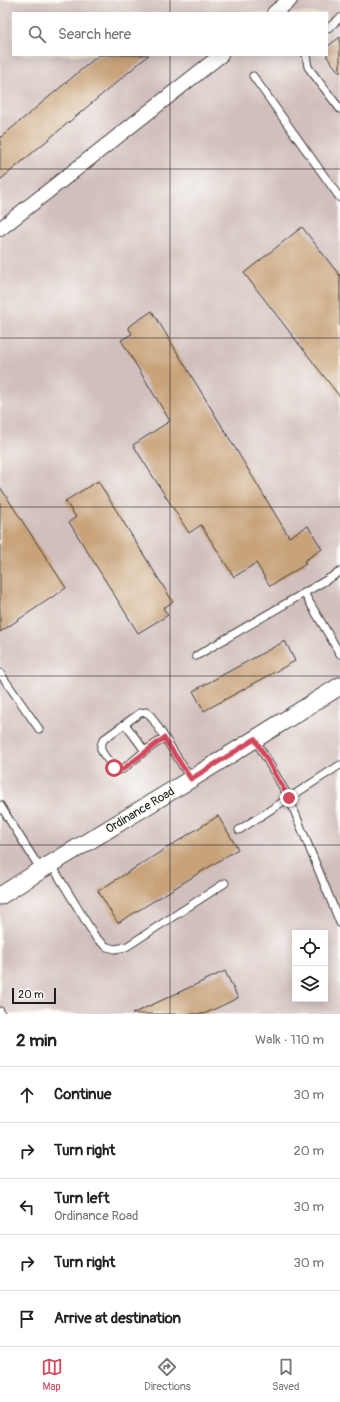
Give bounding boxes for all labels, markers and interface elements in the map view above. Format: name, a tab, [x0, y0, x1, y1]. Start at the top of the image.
search box	[12, 12, 328, 56]
icon: search	[26, 23, 48, 45]
text: Search here	[58, 25, 131, 44]
route start	[105, 759, 123, 777]
street label: Ordinance Road	[103, 784, 178, 837]
route end	[280, 789, 298, 807]
map controls	[292, 930, 328, 1002]
button: locate	[292, 930, 328, 966]
button: layers	[292, 966, 328, 1002]
scale bar	[12, 986, 56, 1005]
text: 20 m	[18, 988, 44, 1001]
text: 2 min	[16, 1030, 57, 1051]
text: Walk · 110 m	[255, 1032, 324, 1048]
icon: ahead	[16, 1084, 38, 1106]
text: Continue	[54, 1085, 112, 1104]
text: 30 m	[294, 1087, 324, 1103]
icon: right	[16, 1140, 38, 1162]
text: Turn right	[54, 1141, 115, 1160]
text: 20 m	[293, 1143, 324, 1159]
text: Turn left	[54, 1189, 110, 1208]
icon: left	[16, 1196, 38, 1218]
text: 30 m	[294, 1199, 324, 1215]
text: Ordinance Road	[54, 1208, 138, 1224]
icon: right	[16, 1252, 38, 1274]
text: Turn right	[54, 1253, 115, 1272]
text: 30 m	[294, 1255, 324, 1271]
icon: arrive	[16, 1308, 38, 1330]
text: Arrive at destination	[54, 1309, 181, 1328]
tab: Map	[41, 1356, 63, 1393]
tab: Directions	[144, 1356, 191, 1393]
tab: Saved	[272, 1356, 299, 1393]

